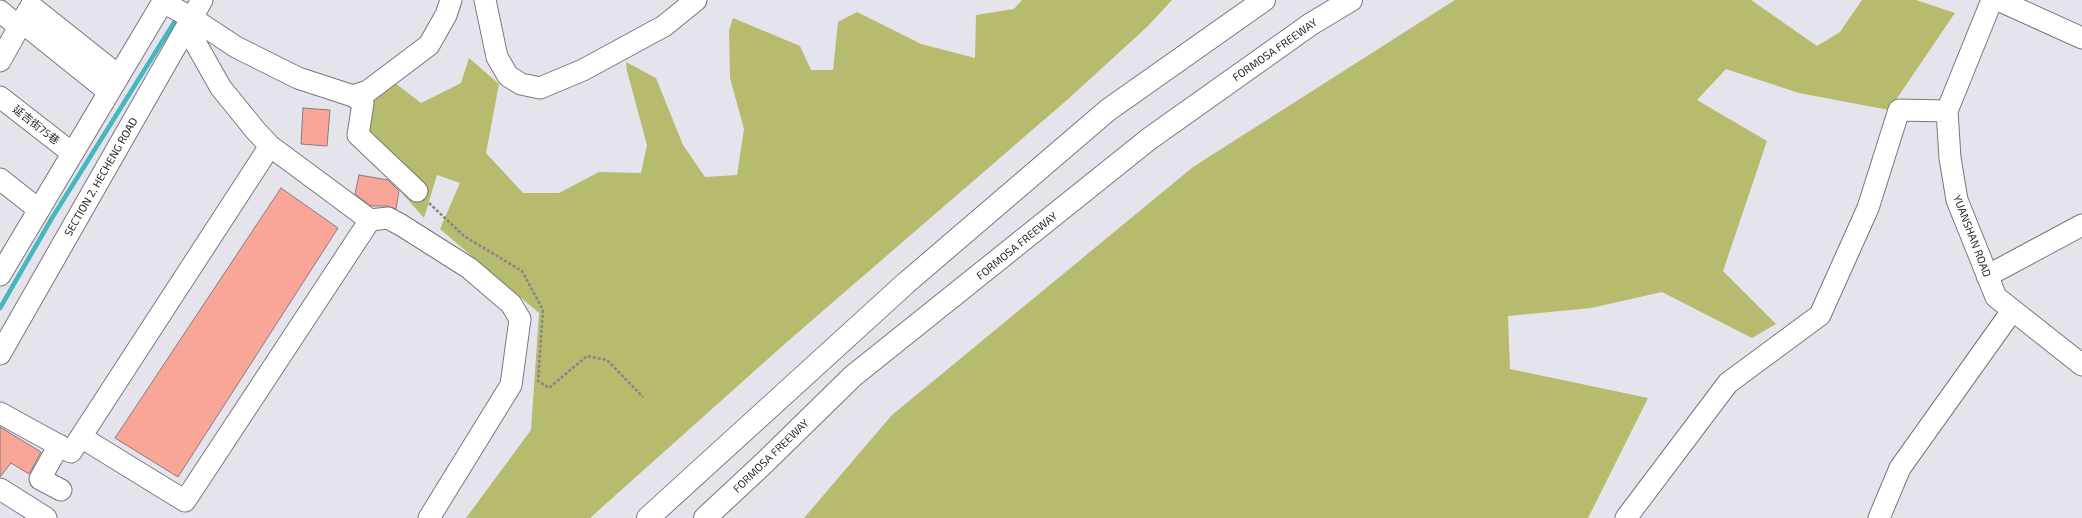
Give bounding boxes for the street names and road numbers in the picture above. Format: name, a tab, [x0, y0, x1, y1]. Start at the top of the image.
street label: FORMOSA FREEWAY	[1230, 16, 1320, 84]
street label: 延吉街75巷	[10, 103, 62, 147]
street label: SECTION 2, HECHENG ROAD	[62, 115, 140, 239]
street label: YUANSHAN ROAD	[1950, 193, 1994, 279]
street label: FORMOSA FREEWAY	[974, 209, 1060, 283]
street label: FORMOSA FREEWAY	[730, 416, 812, 496]

